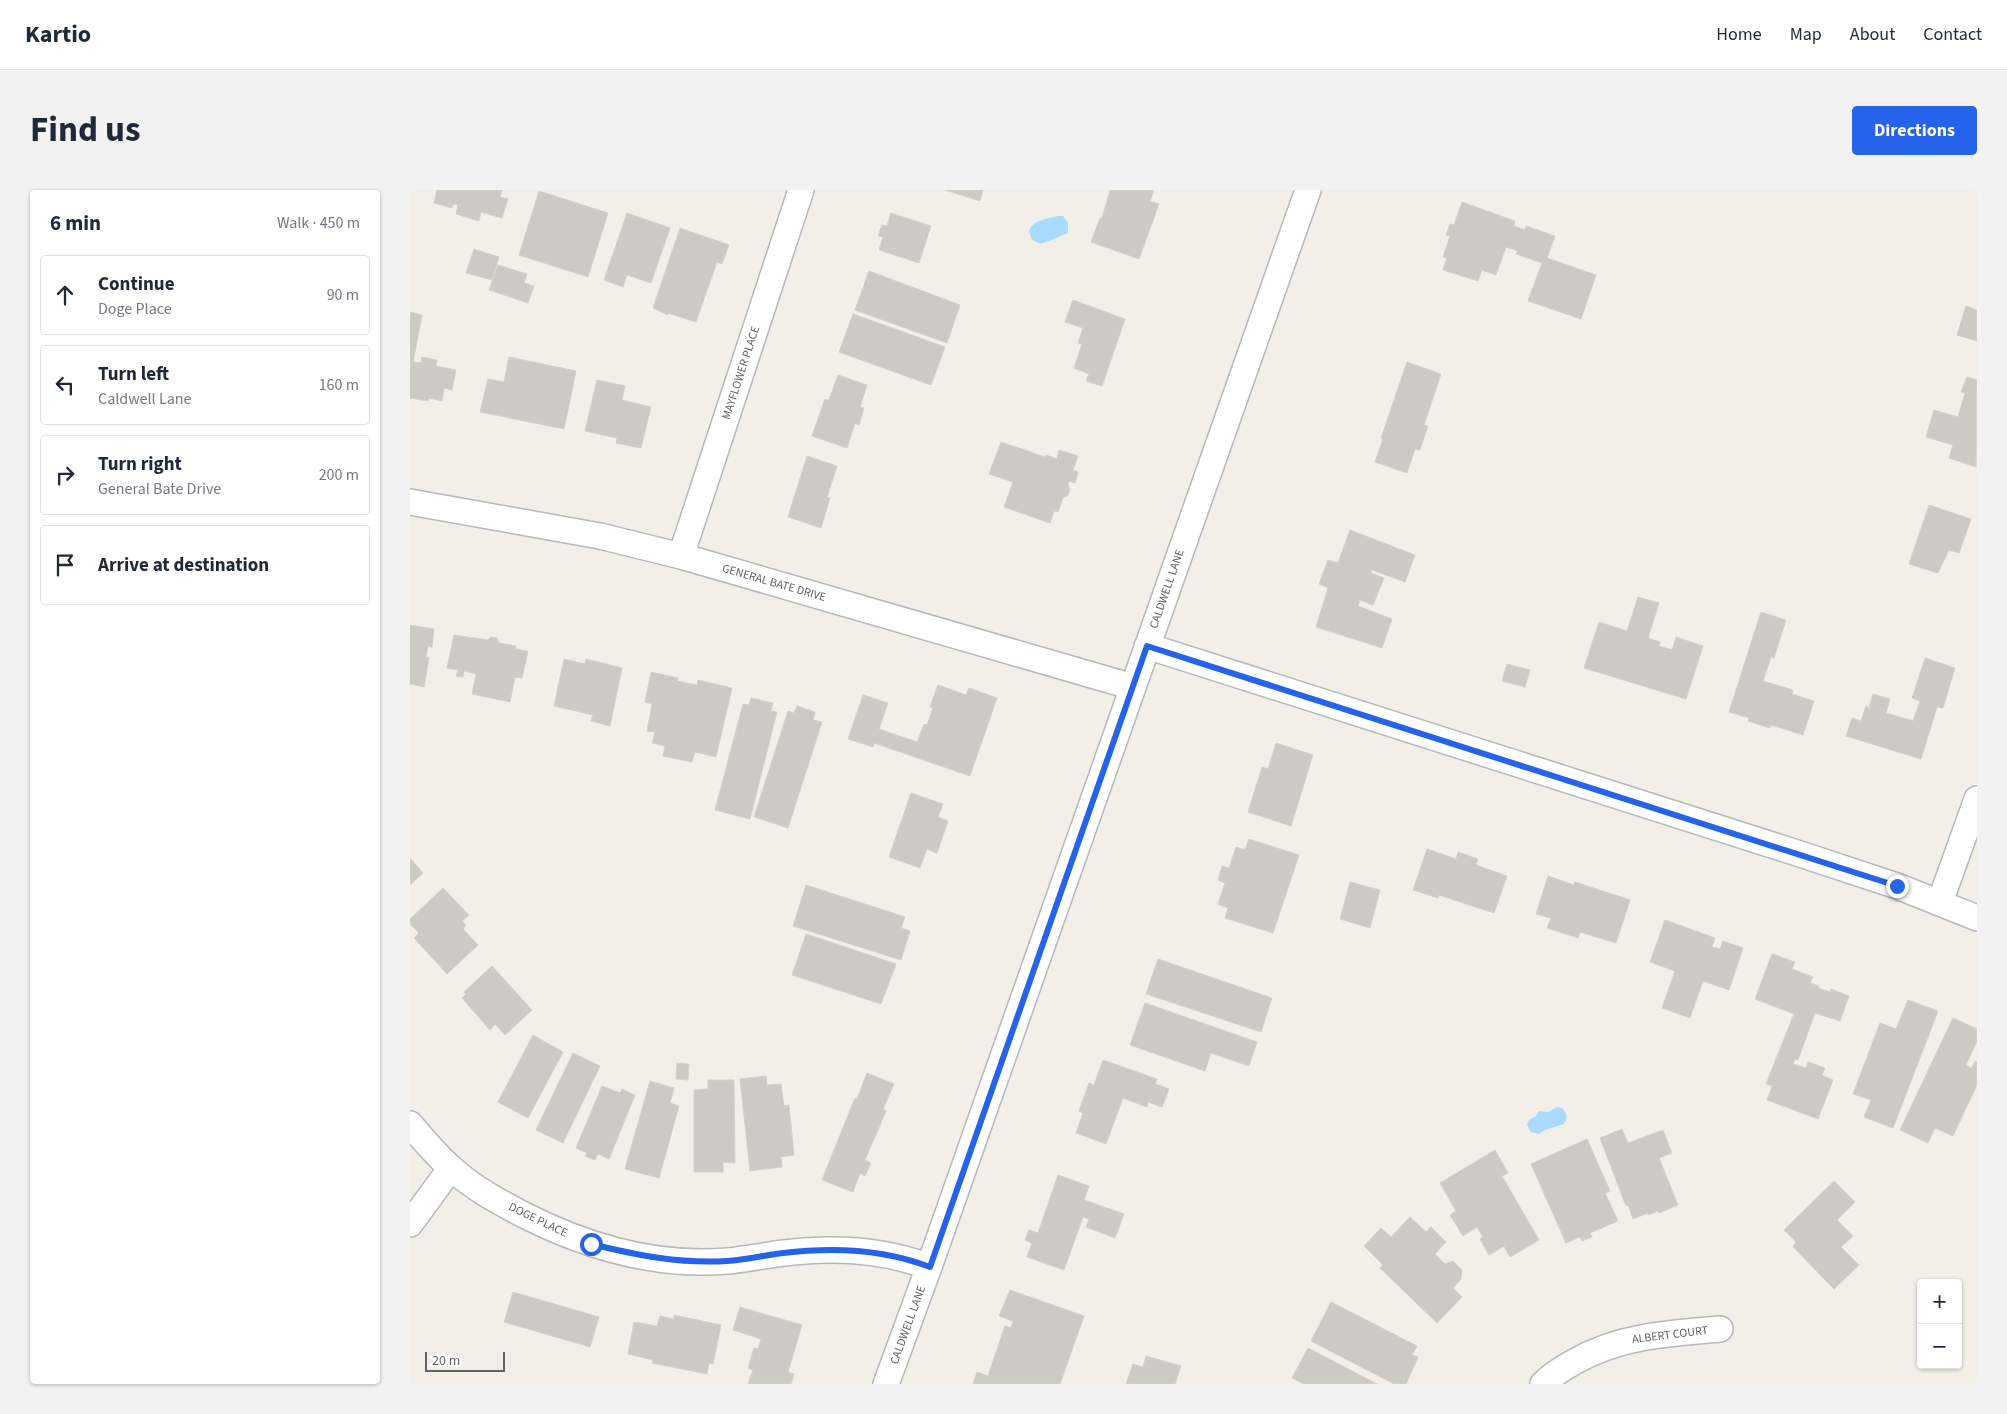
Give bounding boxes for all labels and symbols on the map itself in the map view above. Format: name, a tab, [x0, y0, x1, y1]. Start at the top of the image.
street label: MAYFLOWER PLACE	[718, 324, 764, 422]
street label: CALDWELL LANE	[1145, 547, 1189, 631]
street label: GENERAL BATE DRIVE	[720, 560, 828, 606]
route end	[1886, 875, 1909, 898]
street label: DOGE PLACE	[506, 1198, 570, 1242]
route start	[580, 1233, 603, 1256]
street label: CALDWELL LANE	[886, 1283, 930, 1367]
street label: ALBERT COURT	[1631, 1322, 1710, 1348]
scale bar	[425, 1349, 505, 1372]

